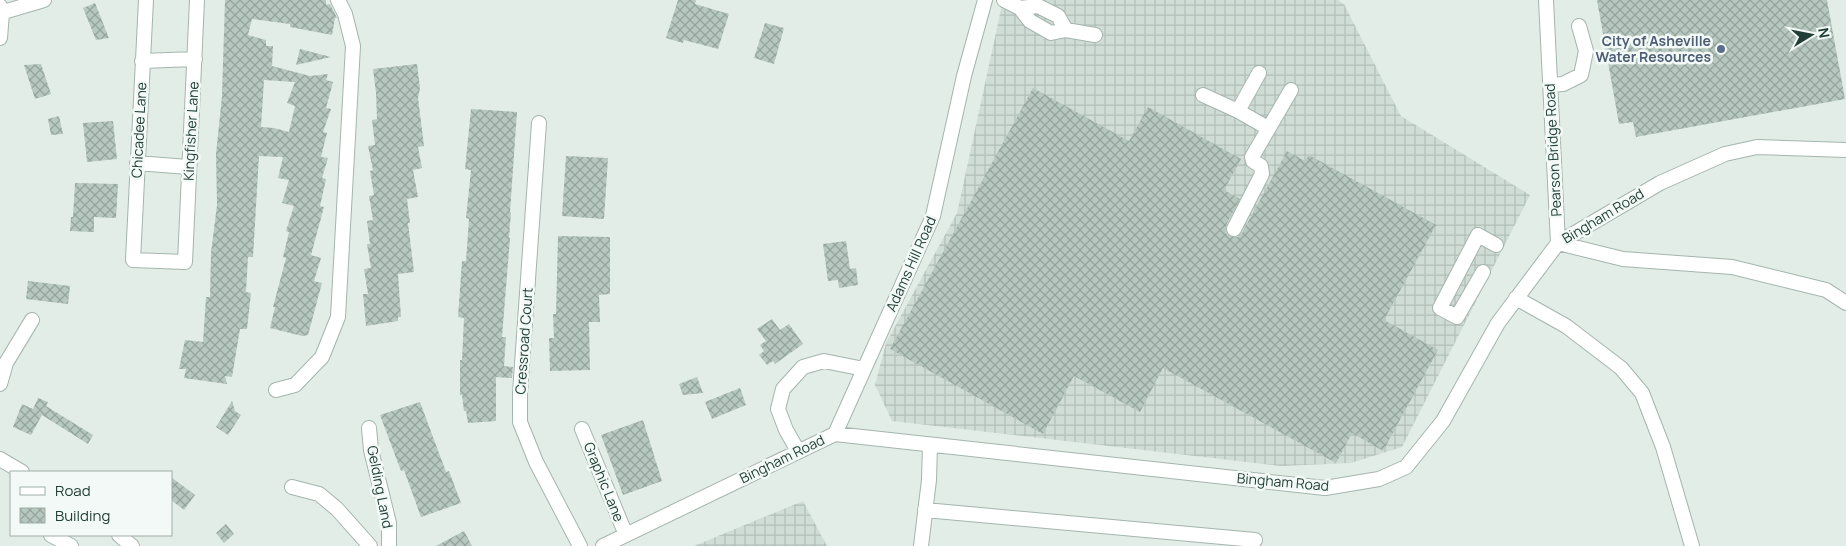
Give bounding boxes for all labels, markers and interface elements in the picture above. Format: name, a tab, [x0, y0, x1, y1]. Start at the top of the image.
north arrow	[1786, 10, 1836, 60]
text: N	[1814, 26, 1835, 39]
place label: City of Asheville Water Resources	[1595, 31, 1711, 66]
marker: City of Asheville Water Resources	[1715, 43, 1727, 55]
street label: Kingfisher Lane	[178, 81, 203, 181]
street label: Chicadee Lane	[127, 82, 150, 178]
street label: Pearson Bridge Road	[1540, 83, 1565, 217]
street label: Bingham Road	[1558, 184, 1647, 248]
street label: Adams Hill Road	[881, 213, 940, 314]
street label: Cressroad Court	[510, 286, 537, 395]
street label: Bingham Road	[736, 430, 827, 487]
street label: Graphic Lane	[580, 439, 629, 524]
street label: Gelding Land	[363, 444, 398, 530]
street label: Bingham Road	[1236, 468, 1330, 495]
legend	[10, 471, 172, 536]
text: Road	[55, 480, 91, 501]
text: Building	[55, 505, 110, 526]

